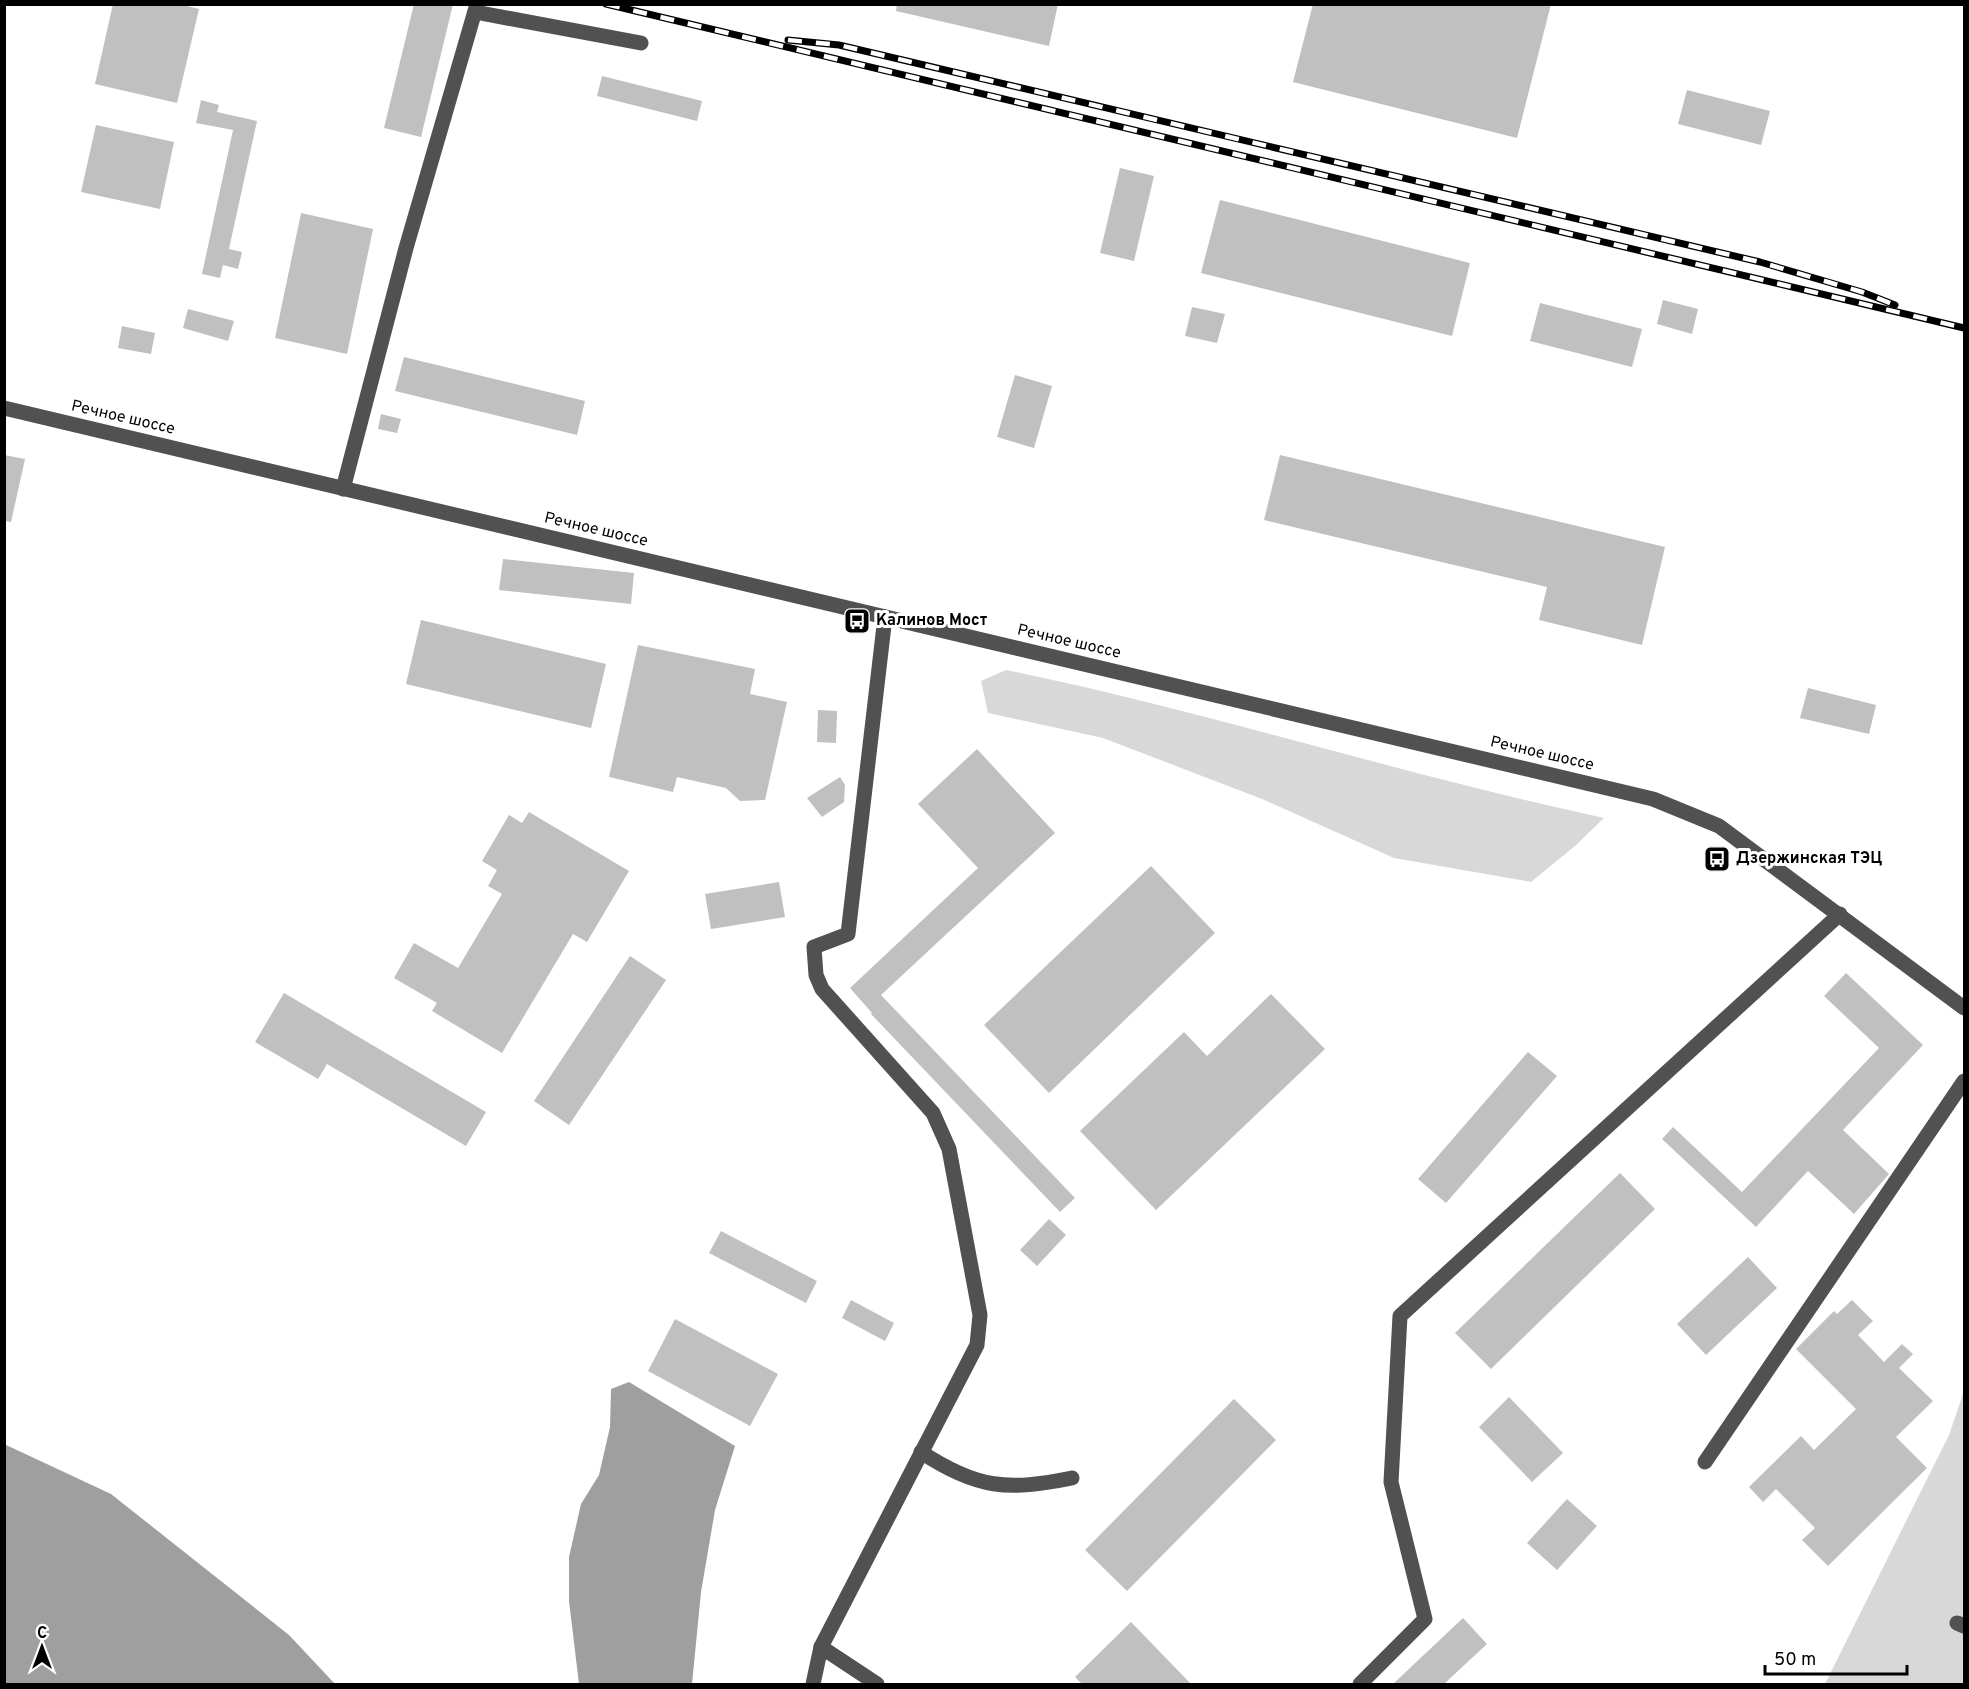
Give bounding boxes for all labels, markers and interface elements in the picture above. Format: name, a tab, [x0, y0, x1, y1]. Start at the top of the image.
street label: Речное шоссе	[69, 396, 177, 440]
street label: Речное шоссе	[542, 508, 650, 552]
bus stop icon: Калинов Мост	[842, 606, 872, 636]
place label: Калинов Мост	[876, 611, 988, 631]
street label: Речное шоссе	[1015, 620, 1123, 664]
street label: Речное шоссе	[1488, 732, 1596, 776]
bus stop icon: Дзержинская ТЭЦ	[1702, 844, 1732, 874]
place label: Дзержинская ТЭЦ	[1736, 849, 1882, 869]
north arrow	[12, 1617, 72, 1677]
text: С	[37, 1624, 47, 1644]
scale bar	[1765, 1638, 1908, 1676]
text: 50 m	[1774, 1649, 1816, 1672]

